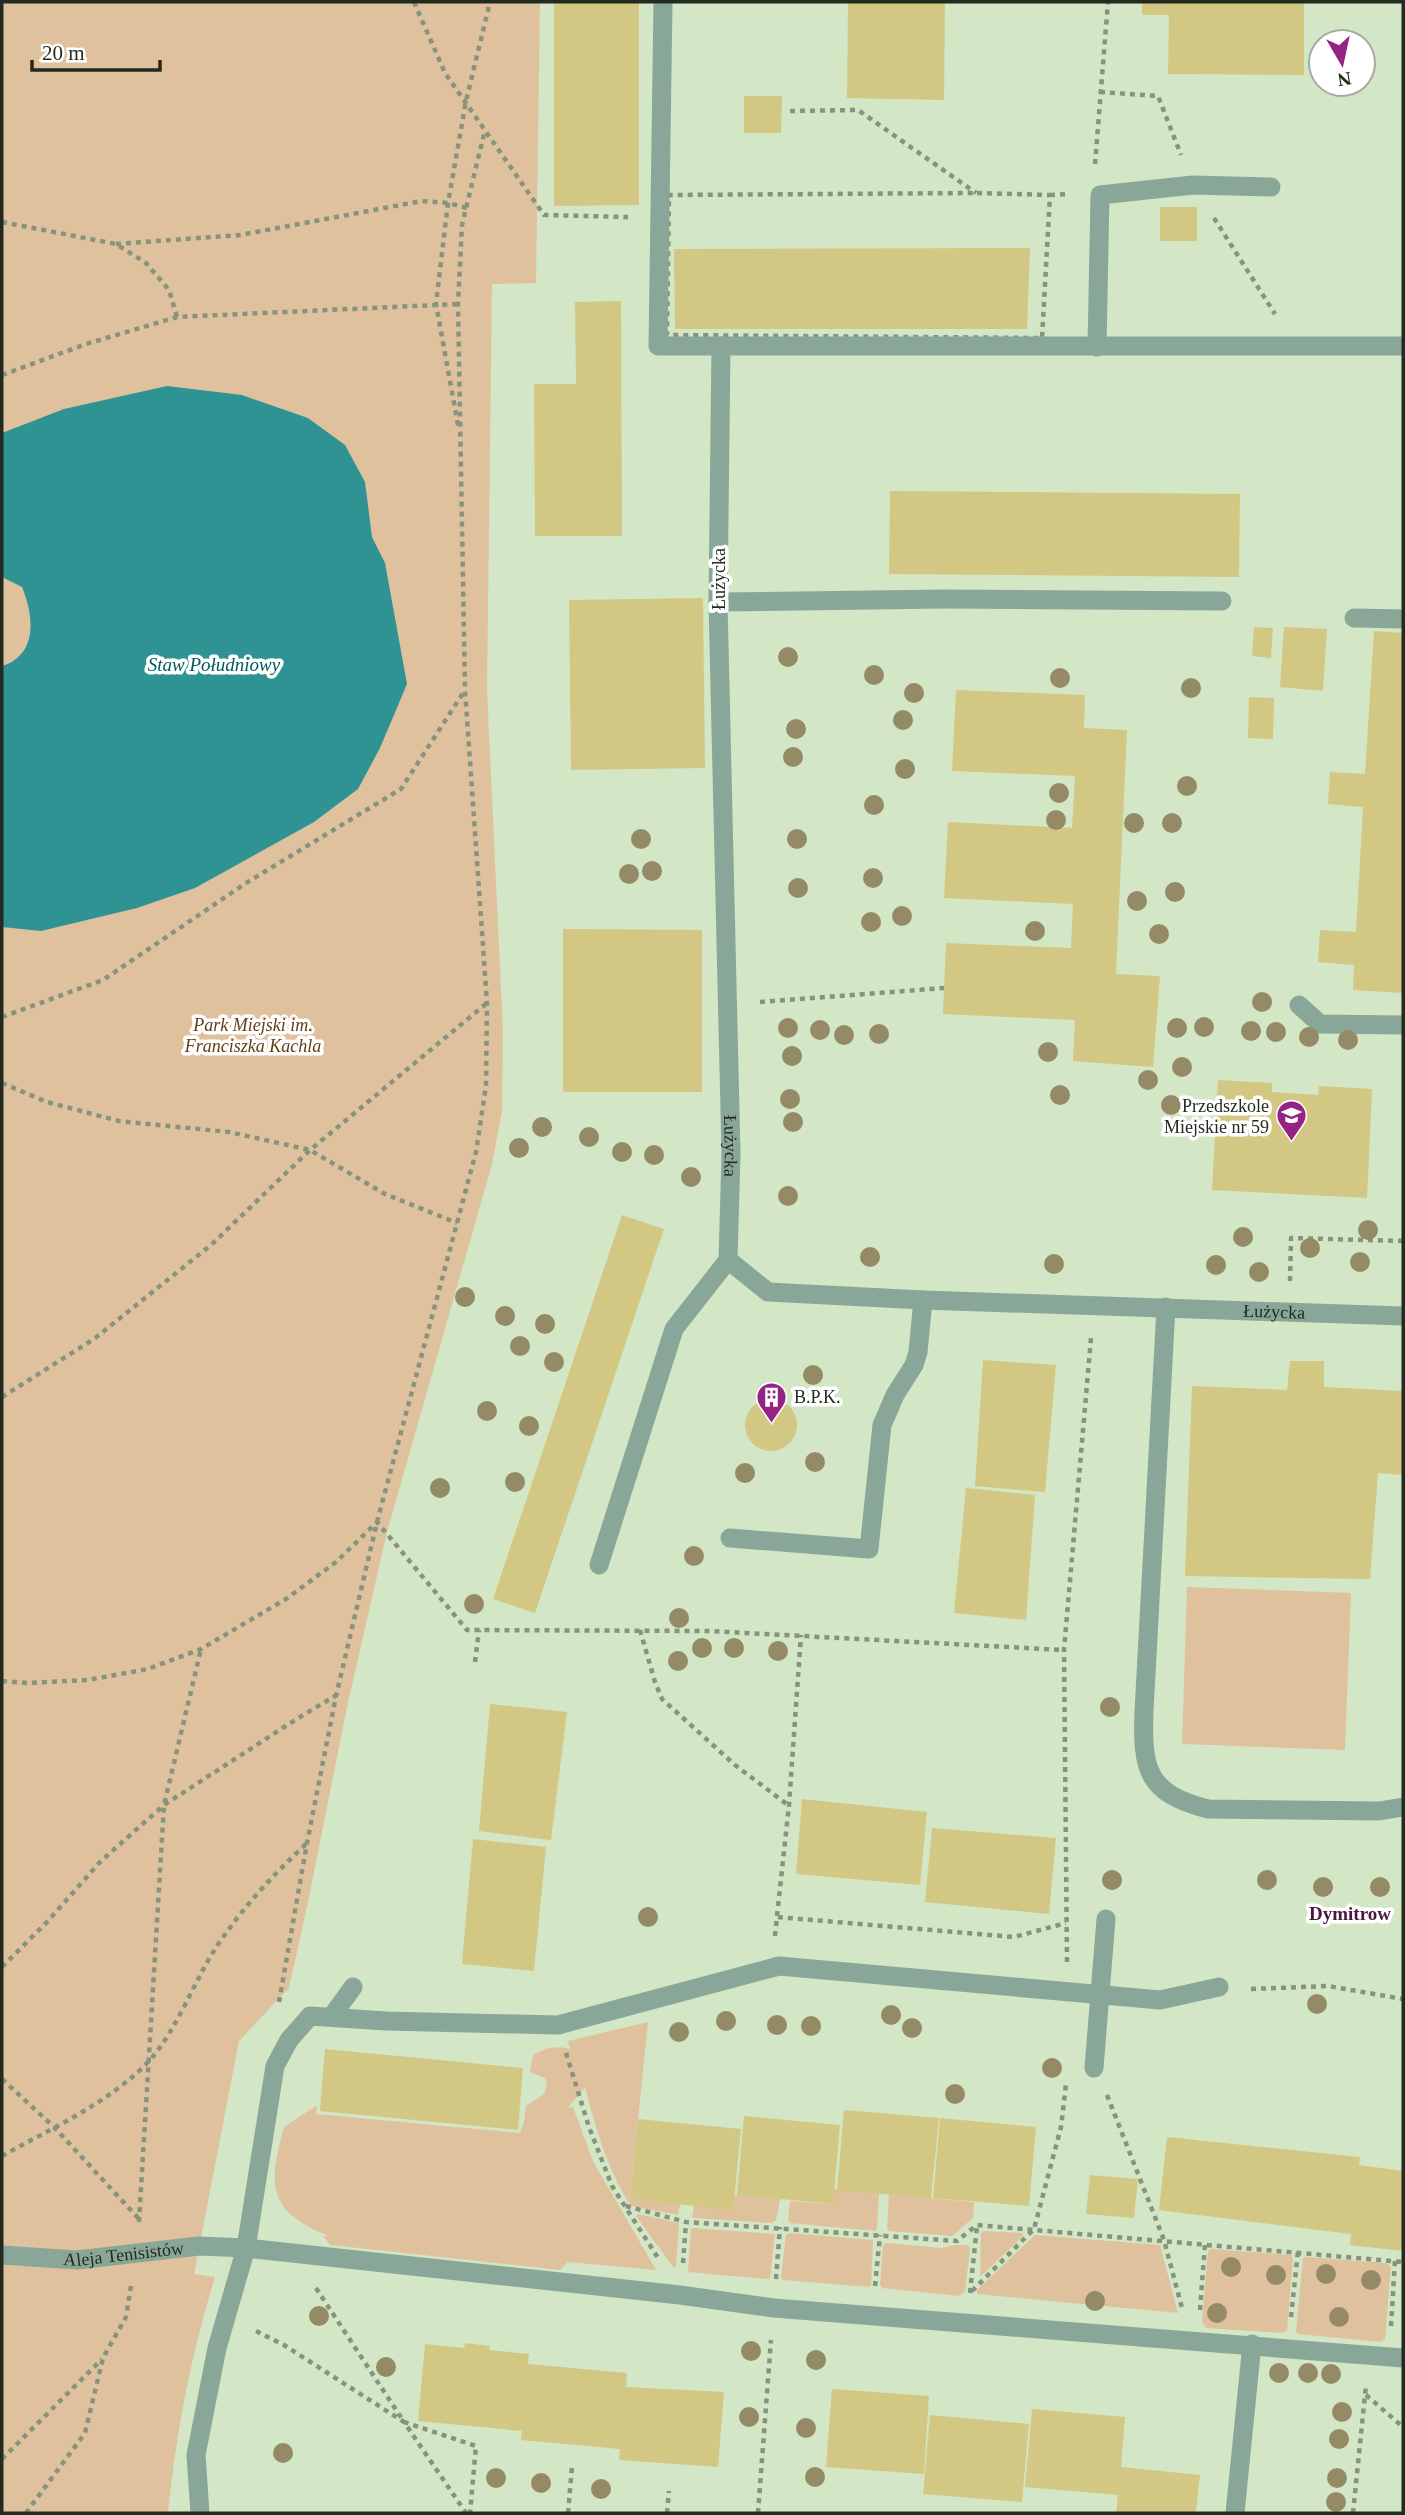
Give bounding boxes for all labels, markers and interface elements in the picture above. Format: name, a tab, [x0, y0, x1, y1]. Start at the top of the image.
scale bar	[32, 28, 159, 72]
north arrow	[1307, 28, 1377, 98]
text: 20 m	[42, 41, 85, 65]
text: N	[1336, 68, 1353, 91]
street label: Łużycka	[709, 548, 729, 610]
water label: Staw Południowy	[148, 654, 281, 675]
park label: Park Miejski im. Franciszka Kachla	[184, 1015, 321, 1056]
place label: Przedszkole Miejskie nr 59	[1164, 1096, 1269, 1137]
school or university icon: Przedszkole Miejskie nr 59	[1275, 1099, 1309, 1143]
street label: Łużycka	[720, 1115, 741, 1177]
street label: Łużycka	[1243, 1301, 1305, 1323]
building icon: B.P.K.	[754, 1380, 788, 1424]
place label: B.P.K.	[794, 1387, 841, 1407]
district label: Dymitrow	[1309, 1903, 1391, 1924]
street label: Aleja Tenisistów	[63, 2238, 185, 2270]

